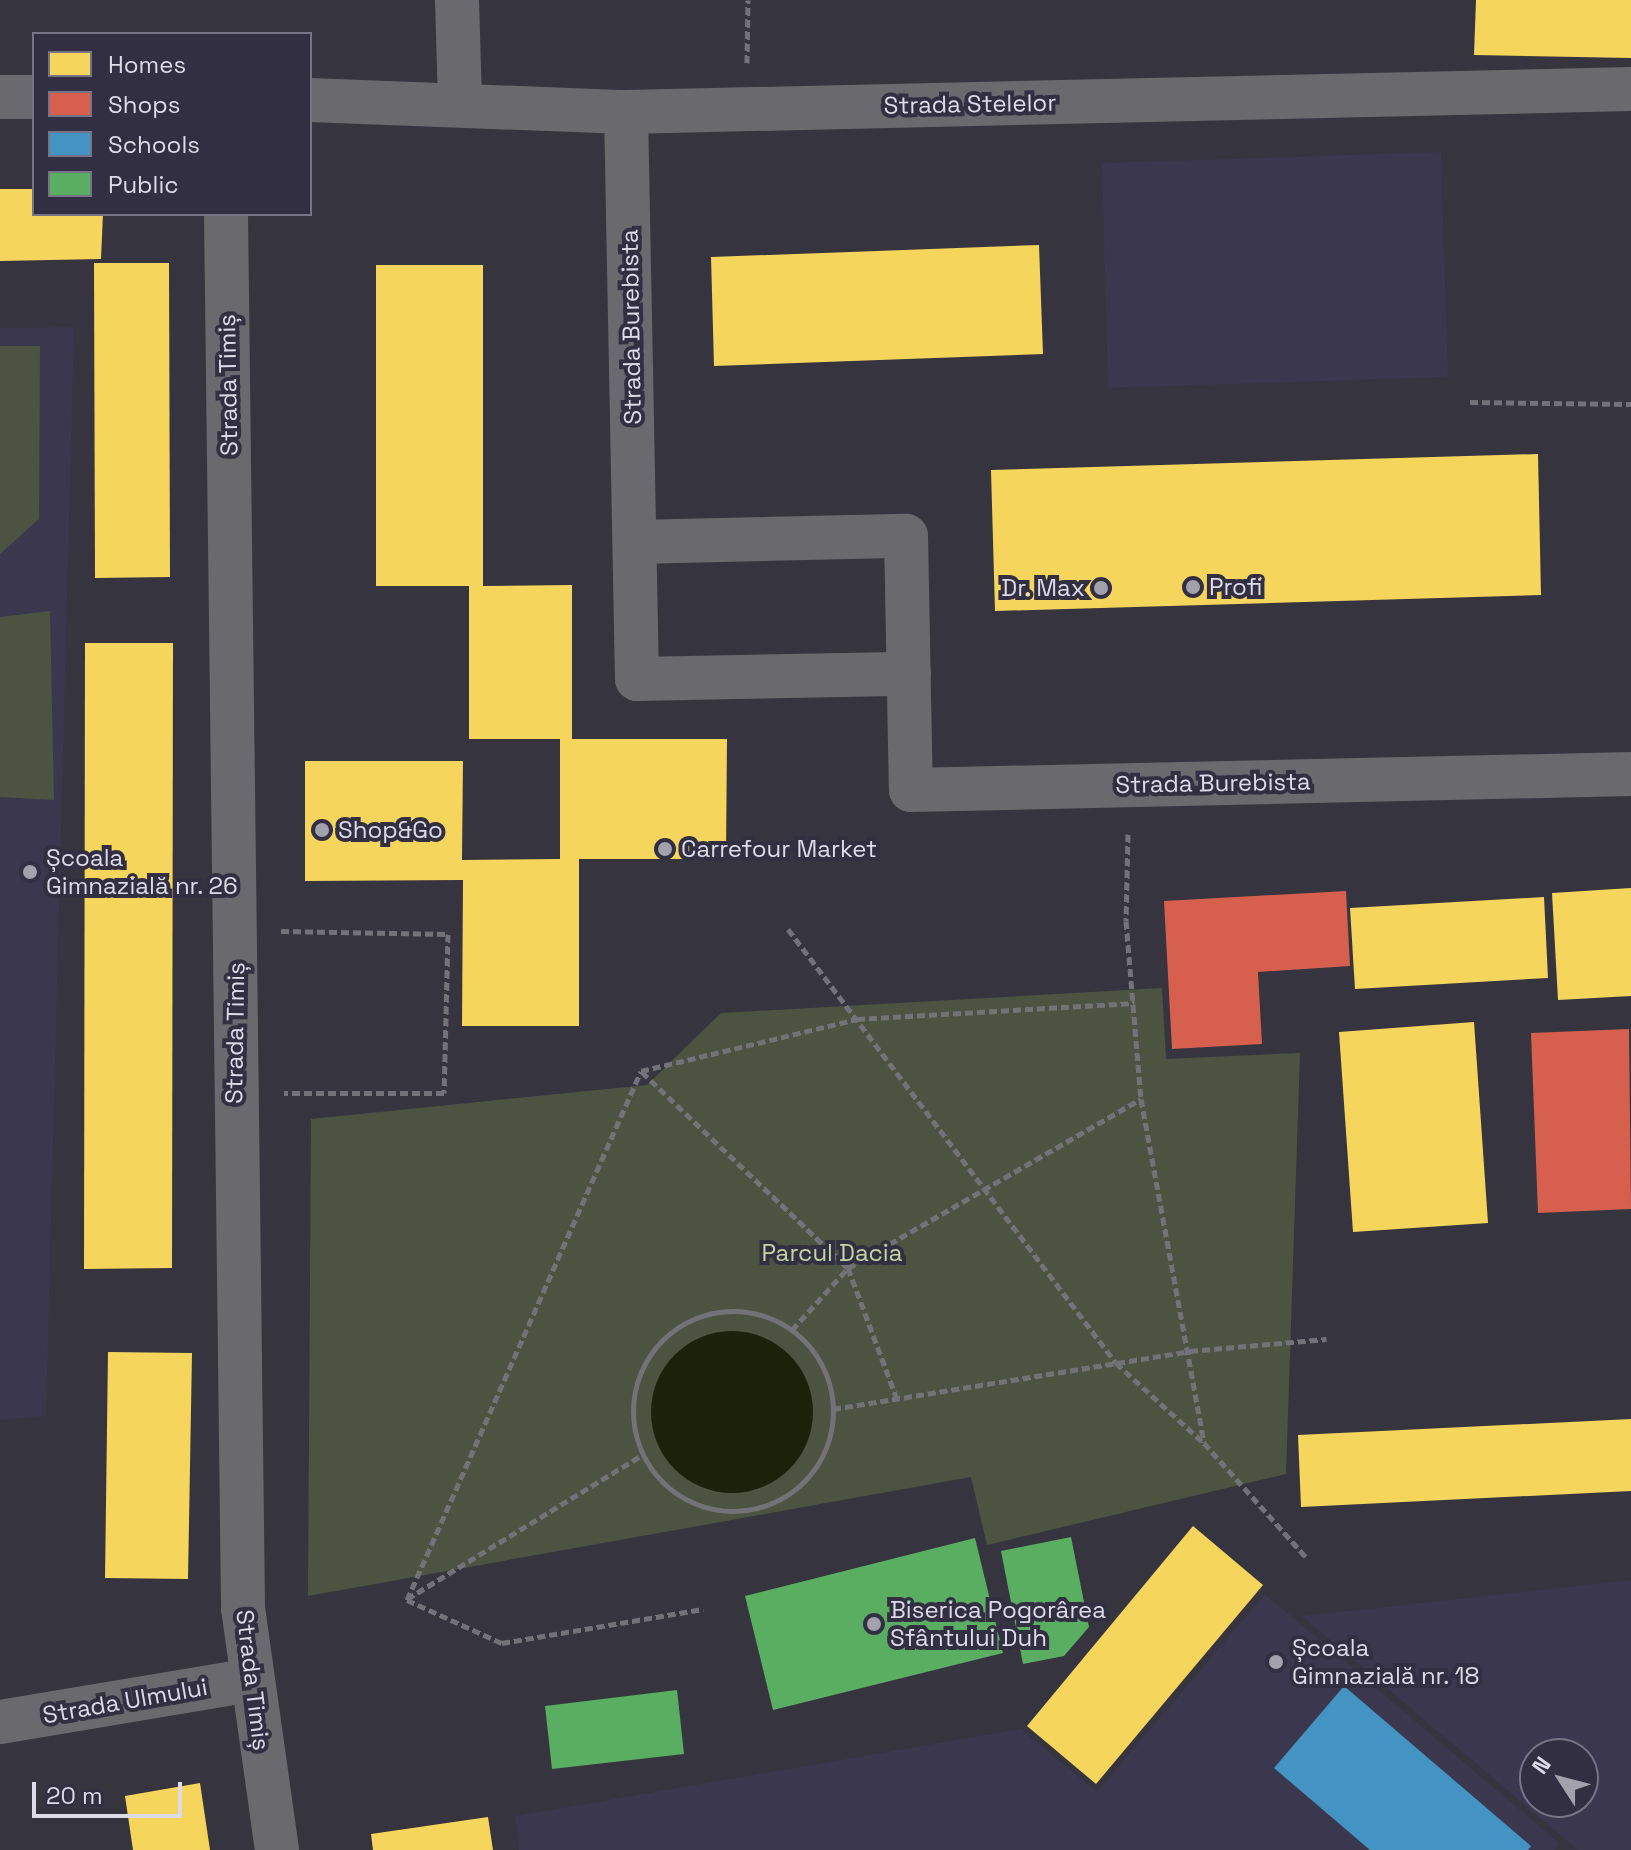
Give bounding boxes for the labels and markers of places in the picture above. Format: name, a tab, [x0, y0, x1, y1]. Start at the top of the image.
place label: Profi	[1209, 573, 1262, 601]
place label: Dr. Max	[1001, 574, 1085, 602]
marker: Profi	[1184, 578, 1202, 596]
marker: Dr. Max	[1092, 579, 1110, 597]
place label: Shop&Go	[338, 816, 443, 844]
marker: Shop&Go	[313, 821, 331, 839]
place label: Carrefour Market	[681, 835, 877, 863]
marker: Carrefour Market	[656, 840, 674, 858]
place label: Școala Gimnazială nr. 26	[46, 844, 239, 900]
marker: Școala Gimnazială nr. 26	[21, 863, 39, 881]
place label: Biserica Pogorârea Sfântului Duh	[890, 1596, 1106, 1652]
marker: Biserica Pogorârea Sfântului Duh	[865, 1615, 883, 1633]
place label: Școala Gimnazială nr. 18	[1292, 1634, 1480, 1690]
marker: Școala Gimnazială nr. 18	[1267, 1653, 1285, 1671]

